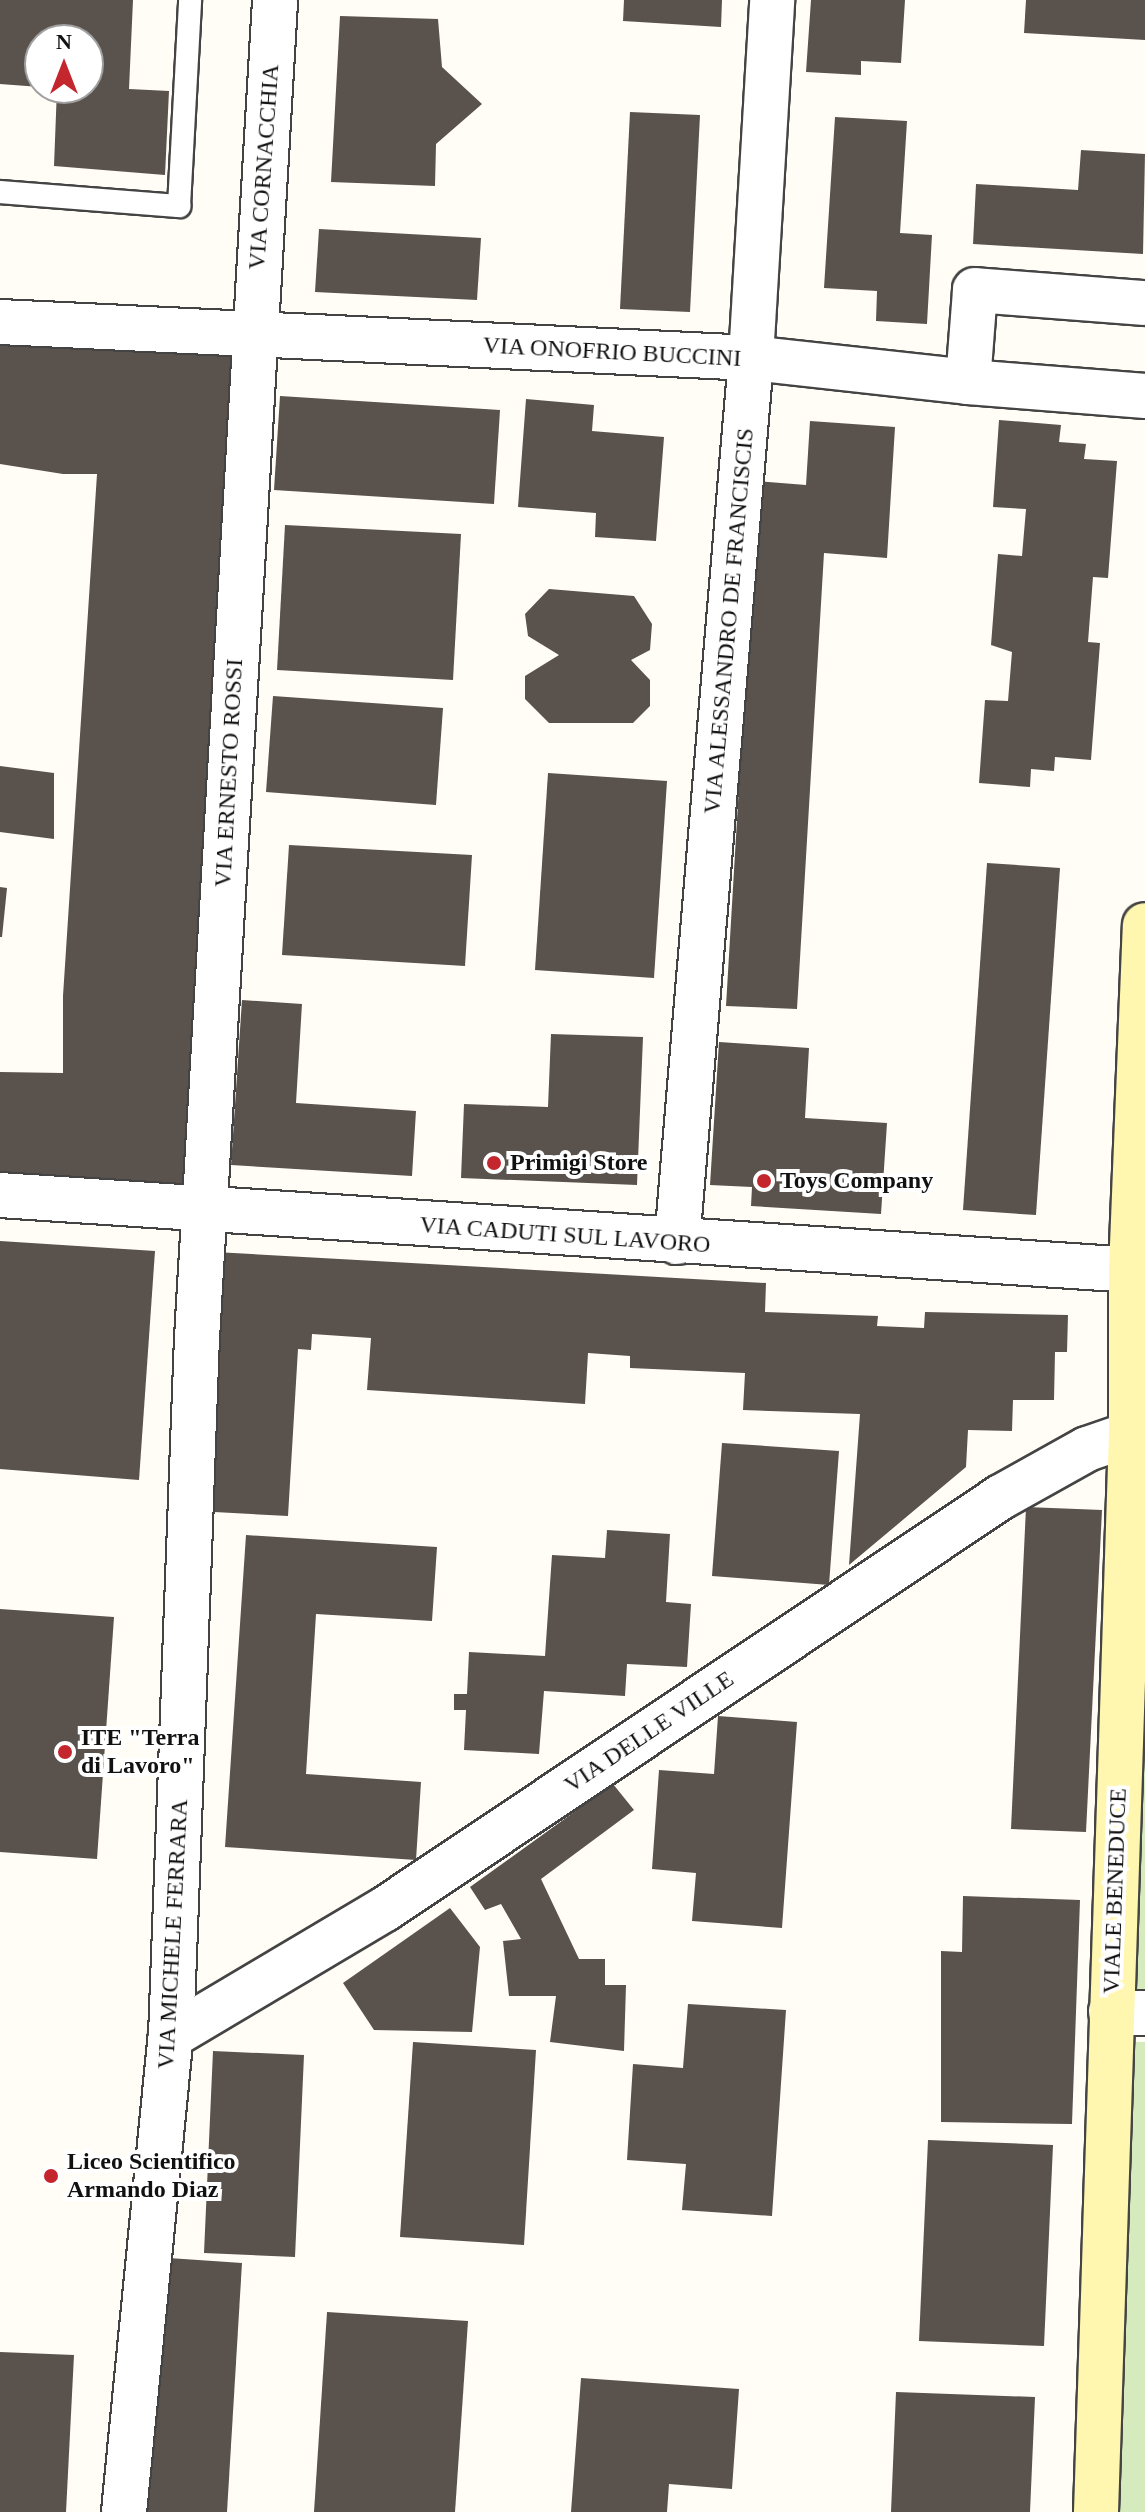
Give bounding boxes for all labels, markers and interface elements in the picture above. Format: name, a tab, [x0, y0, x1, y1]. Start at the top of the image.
north arrow	[24, 24, 104, 104]
text: N	[56, 29, 72, 54]
street label: VIA CORNACCHIA	[242, 63, 286, 271]
street label: VIA ONOFRIO BUCCINI	[481, 331, 743, 373]
street label: VIA ALESSANDRO DE FRANCISCIS	[698, 425, 760, 817]
street label: VIA ERNESTO ROSSI	[209, 657, 249, 889]
place label: Primigi Store	[510, 1149, 648, 1177]
marker: Primigi Store	[485, 1154, 503, 1172]
place label: Toys Company	[780, 1167, 933, 1195]
marker: Toys Company	[755, 1172, 773, 1190]
street label: VIA CADUTI SUL LAVORO	[418, 1210, 712, 1260]
street label: VIA DELLE VILLE	[558, 1664, 740, 1800]
place label: ITE "Terra di Lavoro"	[81, 1724, 199, 1780]
marker: ITE "Terra di Lavoro"	[56, 1743, 74, 1761]
street label: VIALE BENEDUCE	[1097, 1788, 1133, 1994]
street label: VIA MICHELE FERRARA	[152, 1797, 194, 2071]
place label: Liceo Scientifico Armando Diaz	[67, 2148, 236, 2204]
marker: Liceo Scientifico Armando Diaz	[42, 2167, 60, 2185]

